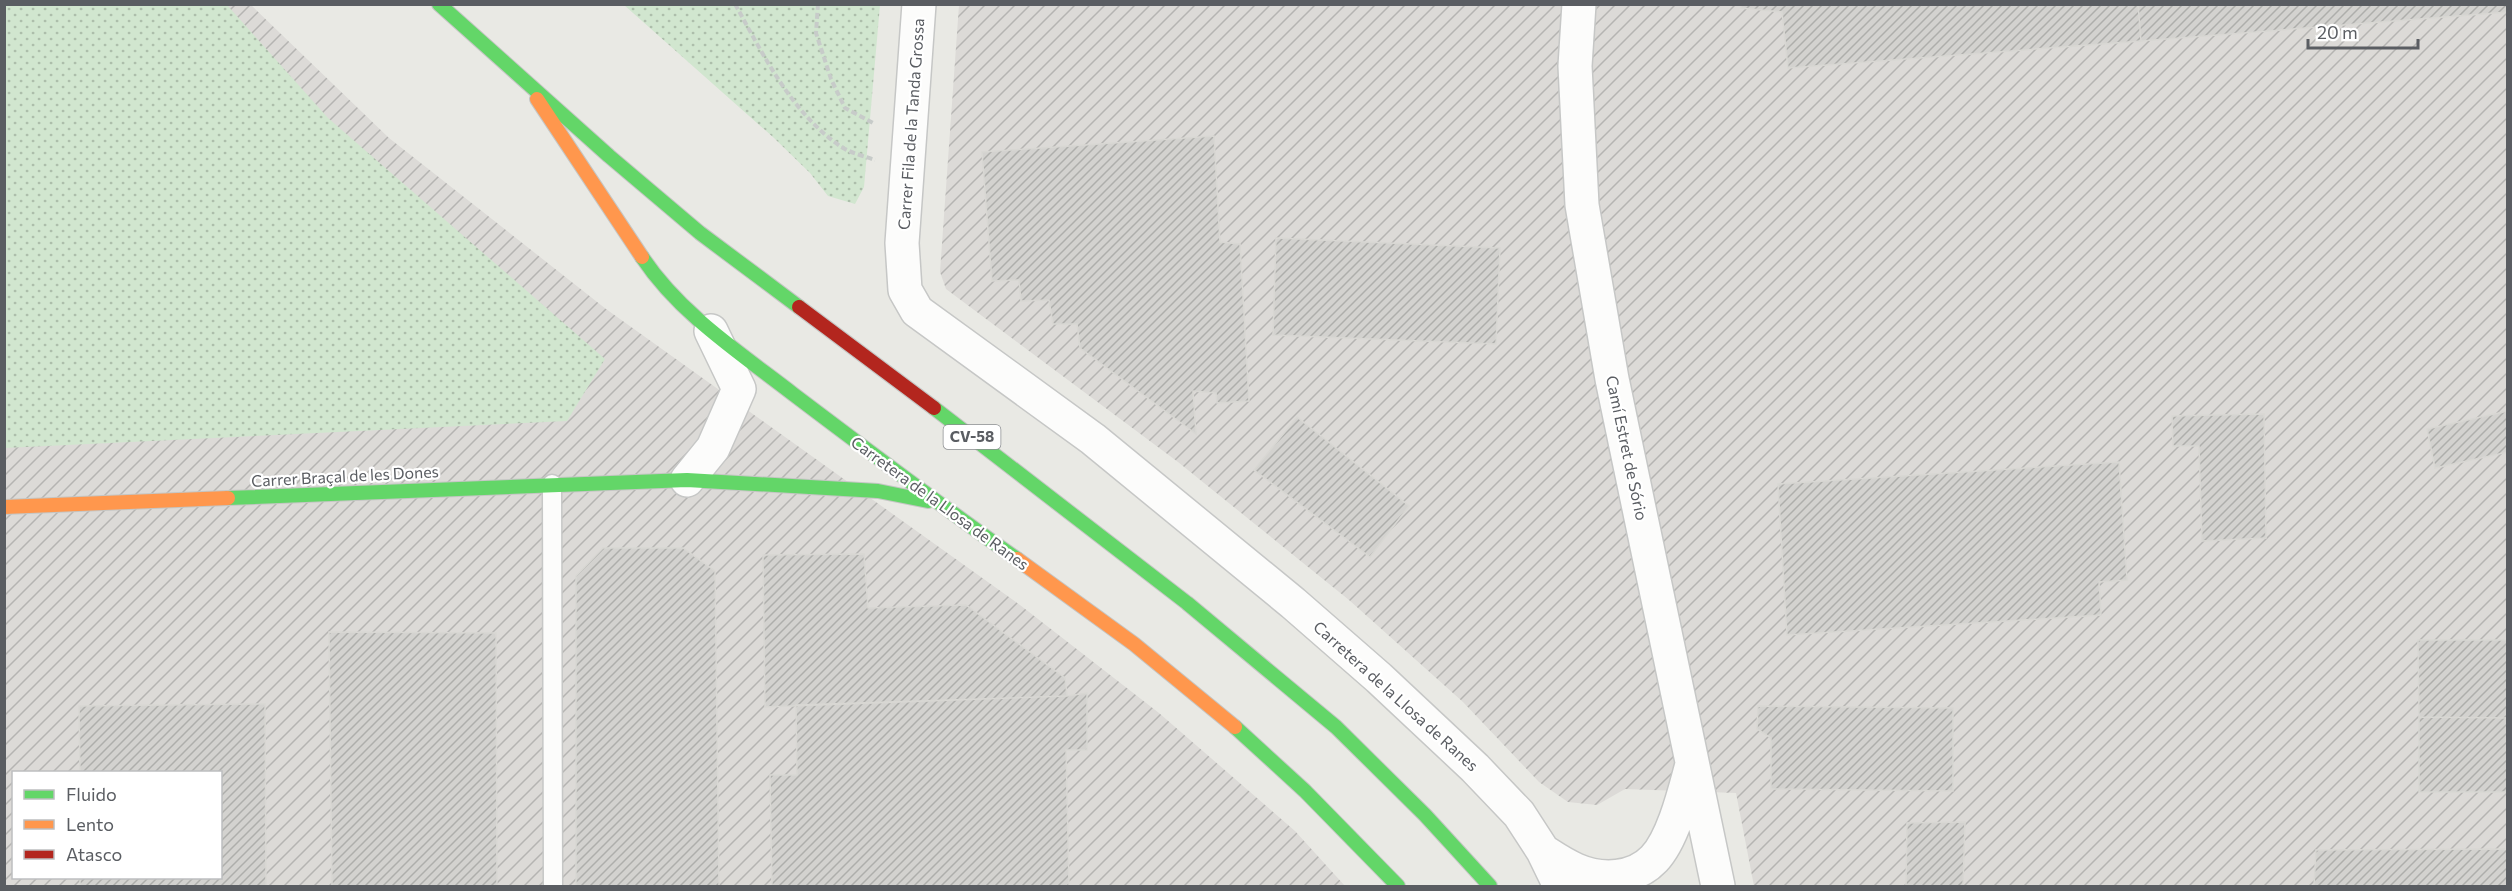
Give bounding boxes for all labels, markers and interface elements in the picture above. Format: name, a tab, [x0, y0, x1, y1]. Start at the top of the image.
scale bar	[2308, 12, 2418, 50]
street label: Carrer Fila de la Tanda Grossa	[894, 18, 927, 230]
text: 20 m	[2317, 21, 2358, 43]
street label: Camí Estret de Sório	[1603, 374, 1652, 522]
road number: CV-58	[944, 425, 1000, 449]
street label: Carretera de la Llosa de Ranes	[848, 432, 1033, 573]
street label: Carrer Braçal de les Dones	[251, 461, 439, 490]
street label: Carretera de la Llosa de Ranes	[1310, 617, 1483, 775]
legend	[12, 771, 222, 879]
text: Fluido	[66, 783, 117, 805]
text: Lento	[66, 813, 114, 835]
text: Atasco	[66, 843, 122, 865]

